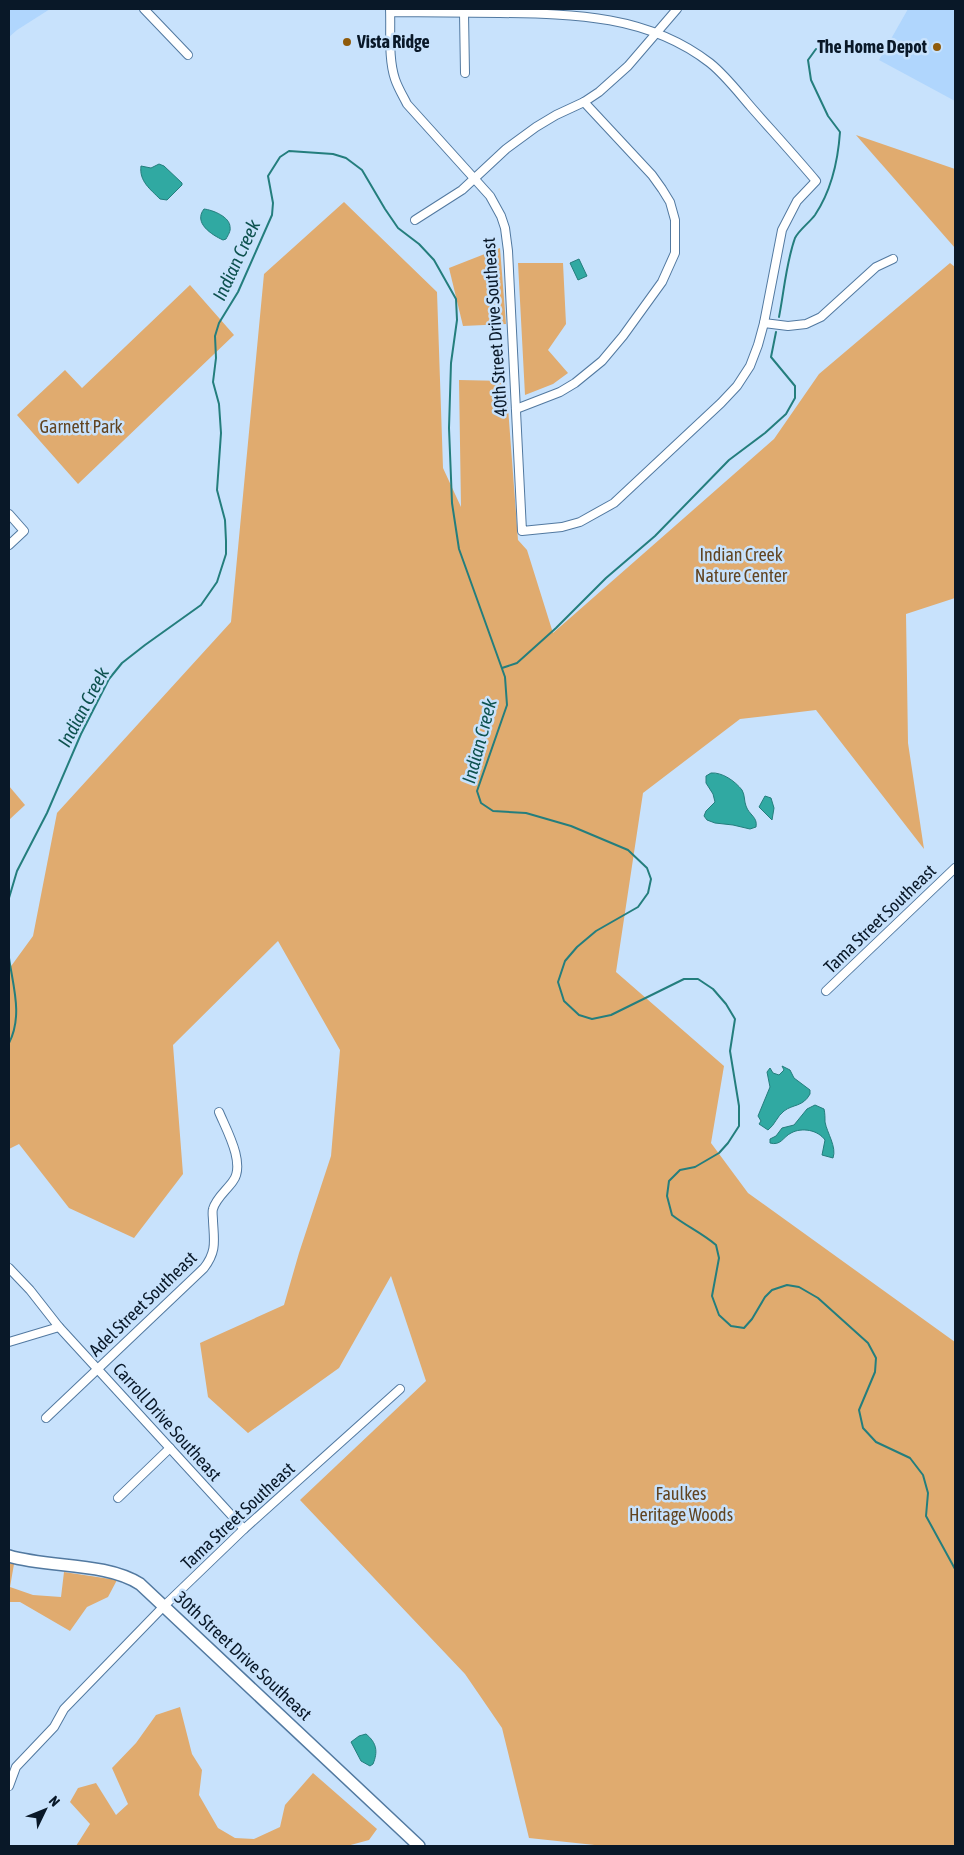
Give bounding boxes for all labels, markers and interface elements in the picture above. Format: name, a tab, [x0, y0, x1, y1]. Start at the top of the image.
place label: Vista Ridge	[356, 31, 430, 52]
marker: Vista Ridge	[341, 36, 353, 48]
place label: The Home Depot	[817, 36, 928, 57]
marker: The Home Depot	[931, 41, 943, 53]
water label: Indian Creek	[208, 215, 265, 304]
street label: 40th Street Drive Southeast	[478, 237, 511, 417]
park label: Garnett Park	[39, 416, 123, 437]
park label: Indian Creek Nature Center	[695, 544, 788, 586]
water label: Indian Creek	[53, 663, 113, 751]
water label: Indian Creek	[457, 696, 501, 786]
street label: Tama Street Southeast	[819, 860, 940, 977]
street label: Adel Street Southeast	[84, 1247, 201, 1360]
street label: Carroll Drive Southeast	[109, 1358, 226, 1485]
street label: Tama Street Southeast	[177, 1458, 299, 1574]
park label: Faulkes Heritage Woods	[629, 1483, 733, 1525]
street label: 30th Street Drive Southeast	[171, 1587, 316, 1724]
north arrow	[20, 1785, 70, 1835]
text: N	[46, 1793, 63, 1810]

